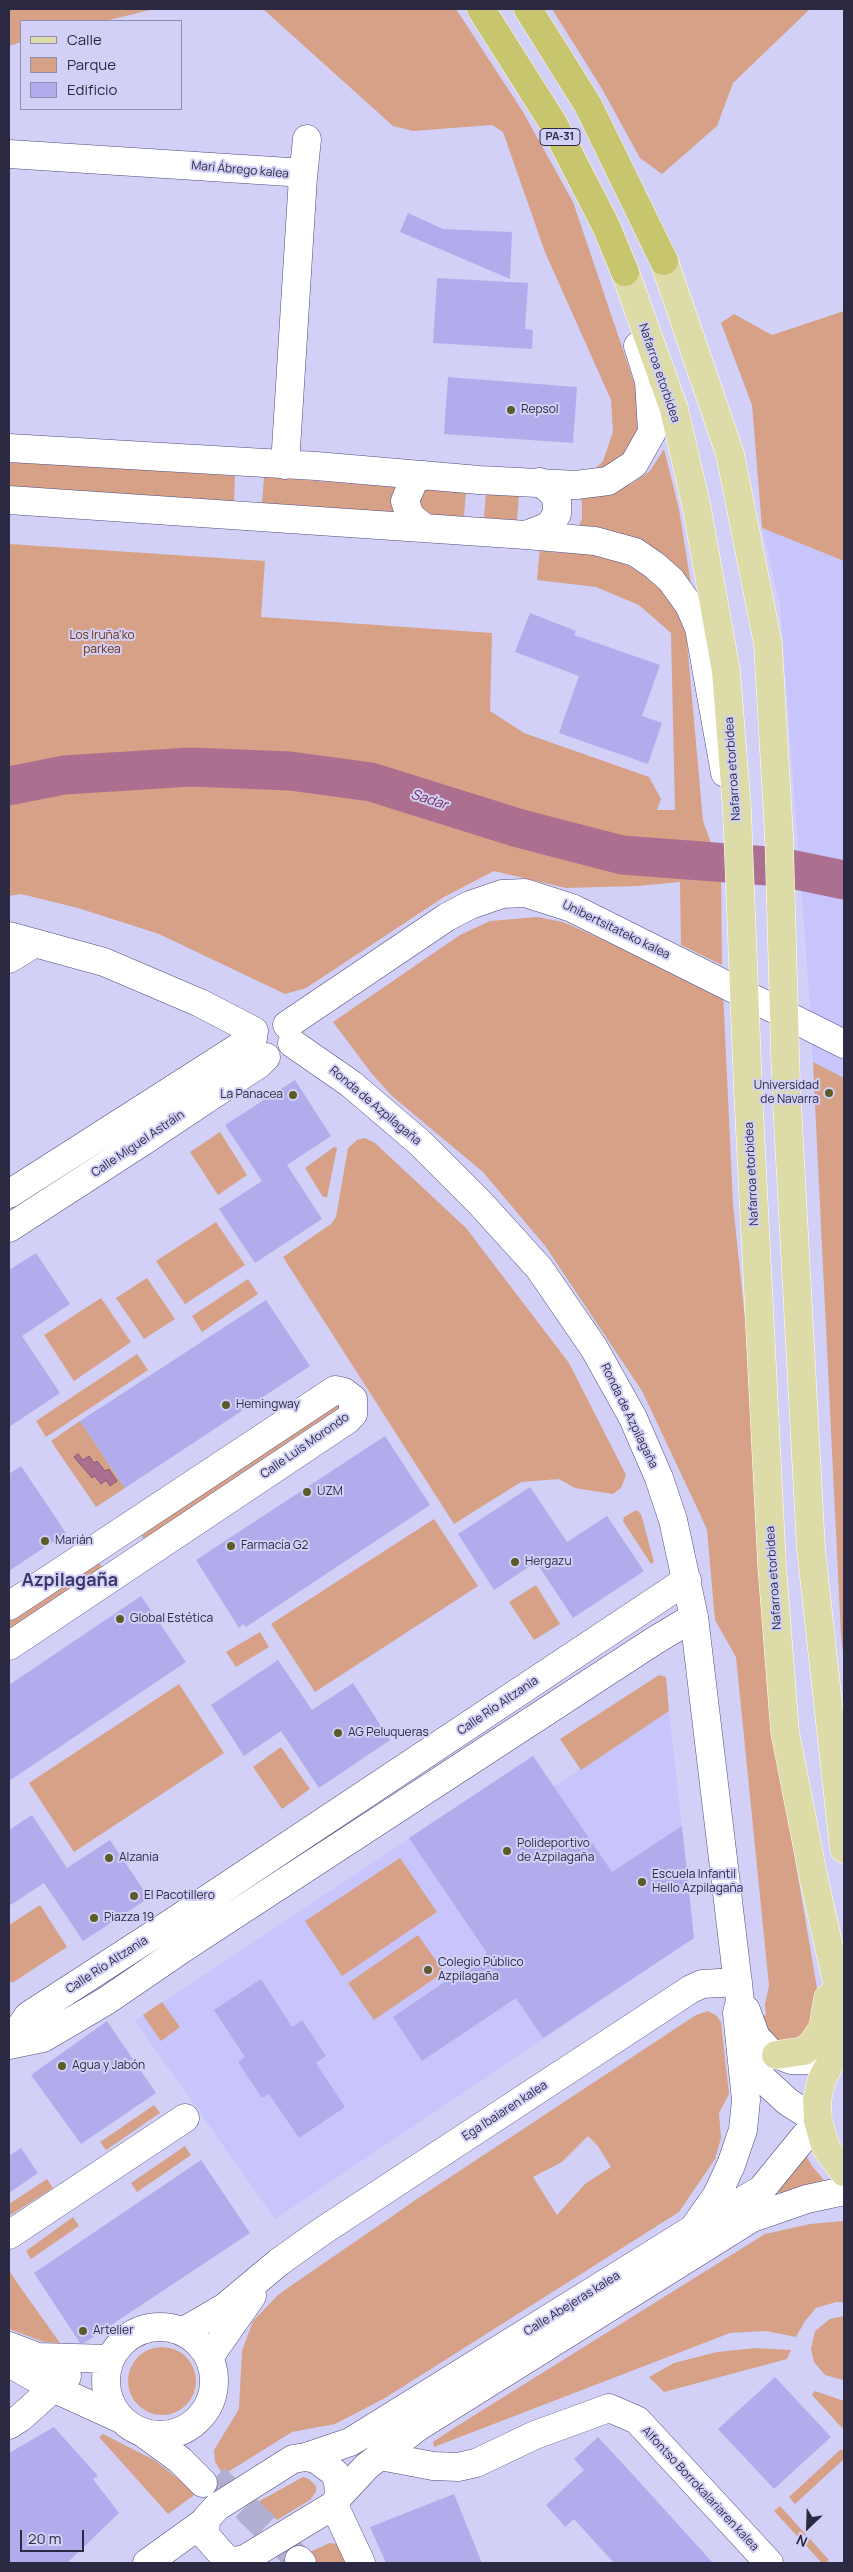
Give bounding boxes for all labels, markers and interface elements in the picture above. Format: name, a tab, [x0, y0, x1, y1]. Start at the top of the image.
legend	[20, 20, 182, 110]
text: Calle	[67, 29, 102, 50]
text: Parque	[67, 54, 116, 75]
text: Edificio	[67, 79, 117, 100]
road number: PA-31	[540, 128, 580, 146]
street label: Mari Ábrego kalea	[191, 159, 289, 181]
street label: Nafarroa etorbidea	[635, 322, 683, 424]
place label: Repsol	[521, 403, 559, 417]
marker: Repsol	[505, 404, 517, 416]
park label: Los Iruña'ko parkea	[69, 629, 135, 657]
street label: Nafarroa etorbidea	[722, 717, 744, 821]
water label: Sadar	[409, 786, 449, 814]
street label: Unibertsitateko kalea	[560, 898, 672, 962]
street label: Ronda de Azpilagaña	[326, 1063, 424, 1149]
place label: Universidad de Navarra	[754, 1079, 819, 1107]
marker: Universidad de Navarra	[823, 1087, 835, 1099]
place label: La Panacea	[220, 1088, 283, 1102]
marker: La Panacea	[287, 1089, 299, 1101]
street label: Calle Miguel Astráin	[89, 1108, 187, 1180]
street label: Nafarroa etorbidea	[742, 1122, 762, 1226]
street label: Ronda de Azpilagaña	[597, 1361, 661, 1471]
place label: Hemingway	[236, 1398, 300, 1412]
marker: Hemingway	[220, 1399, 232, 1411]
street label: Calle Luis Morondo	[258, 1410, 352, 1482]
place label: UZM	[317, 1485, 343, 1499]
marker: UZM	[301, 1486, 313, 1498]
street label: Nafarroa etorbidea	[763, 1526, 785, 1630]
place label: Marián	[55, 1534, 93, 1548]
marker: Marián	[39, 1535, 51, 1547]
place label: Farmacía G2	[241, 1539, 308, 1553]
marker: Farmacía G2	[225, 1540, 237, 1552]
place label: Hergazu	[525, 1555, 572, 1569]
marker: Hergazu	[509, 1556, 521, 1568]
district label: Azpilagaña	[22, 1570, 118, 1592]
place label: Global Estética	[130, 1612, 213, 1626]
marker: Global Estética	[114, 1613, 126, 1625]
street label: Calle Río Altzania	[455, 1674, 541, 1738]
place label: AG Peluqueras	[348, 1726, 429, 1740]
marker: AG Peluqueras	[332, 1727, 344, 1739]
place label: Polideportivo de Azpilagaña	[517, 1837, 594, 1865]
marker: Polideportivo de Azpilagaña	[501, 1845, 513, 1857]
place label: Alzania	[119, 1851, 159, 1865]
marker: Alzania	[103, 1852, 115, 1864]
place label: Escuela Infantil Hello Azpilagaña	[652, 1868, 743, 1896]
marker: Escuela Infantil Hello Azpilagaña	[636, 1876, 648, 1888]
place label: El Pacotillero	[144, 1889, 215, 1903]
marker: El Pacotillero	[128, 1890, 140, 1902]
place label: Piazza 19	[104, 1911, 154, 1925]
marker: Piazza 19	[88, 1912, 100, 1924]
street label: Calle Río Altzania	[63, 1933, 151, 1997]
place label: Colegio Público Azpilagaña	[438, 1956, 524, 1984]
marker: Colegio Público Azpilagaña	[422, 1964, 434, 1976]
place label: Agua y Jabón	[72, 2059, 145, 2073]
marker: Agua y Jabón	[56, 2060, 68, 2072]
street label: Ega Ibaiaren kalea	[460, 2078, 550, 2144]
street label: Calle Abejeras kalea	[521, 2269, 623, 2339]
place label: Artelier	[93, 2324, 133, 2338]
marker: Artelier	[77, 2325, 89, 2337]
street label: Alfontso Borrokalariaren kalea	[639, 2424, 761, 2554]
north arrow	[783, 2502, 833, 2552]
scale bar	[22, 2520, 86, 2552]
text: 20 m	[28, 2528, 61, 2549]
text: N	[793, 2530, 810, 2552]

